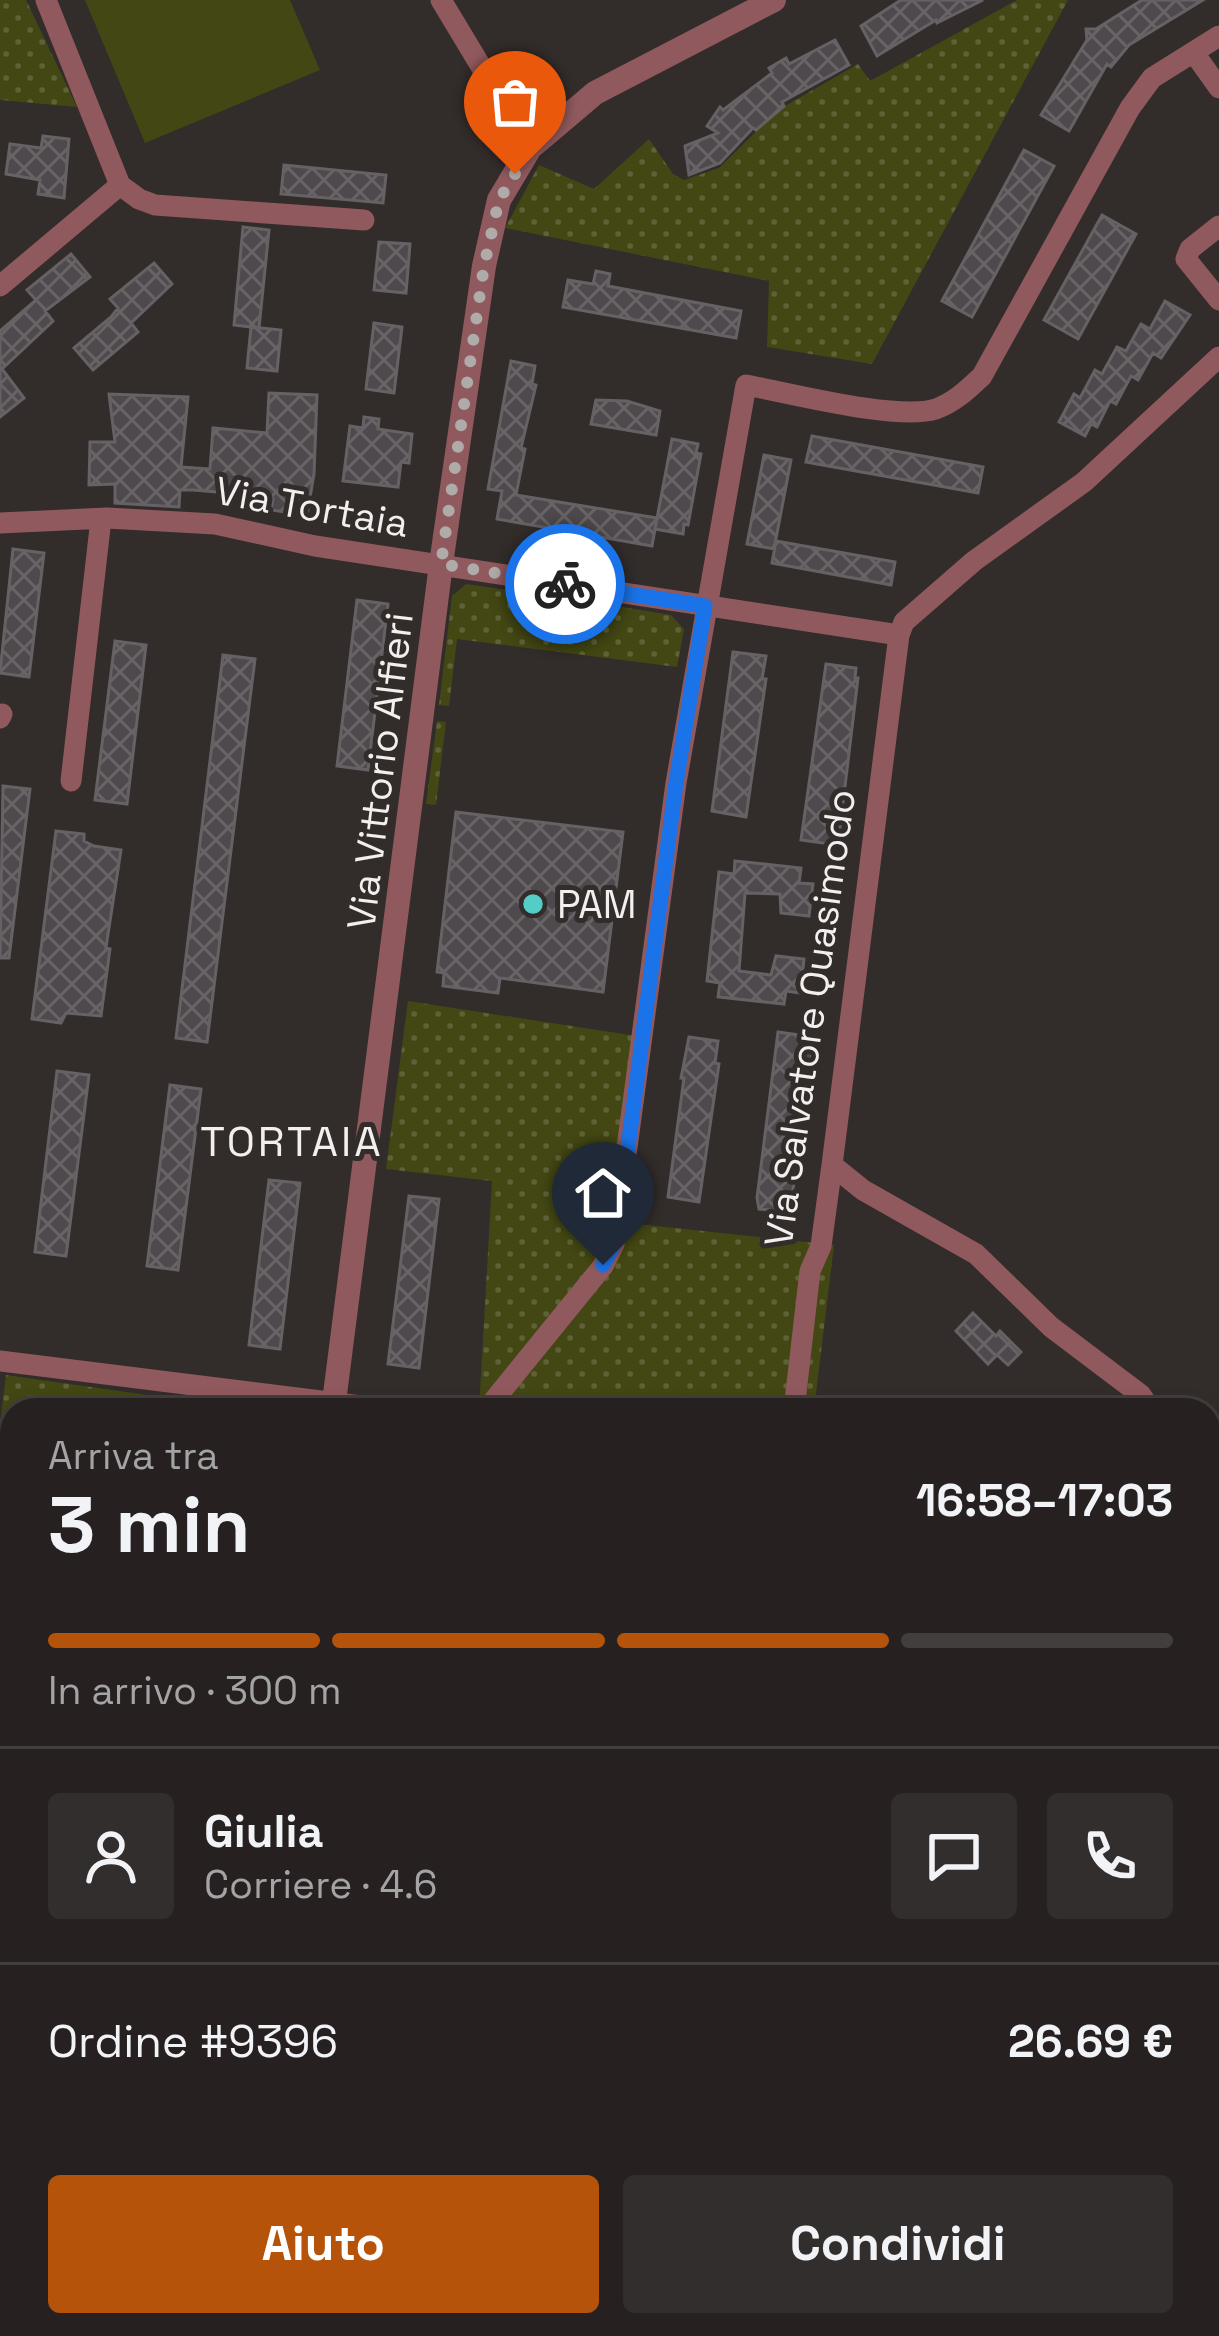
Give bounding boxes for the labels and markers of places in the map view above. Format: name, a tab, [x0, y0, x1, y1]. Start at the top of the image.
pin	[464, 51, 566, 174]
place label: PAM	[557, 880, 637, 929]
marker: PAM	[520, 891, 546, 917]
pin	[552, 1142, 654, 1265]

